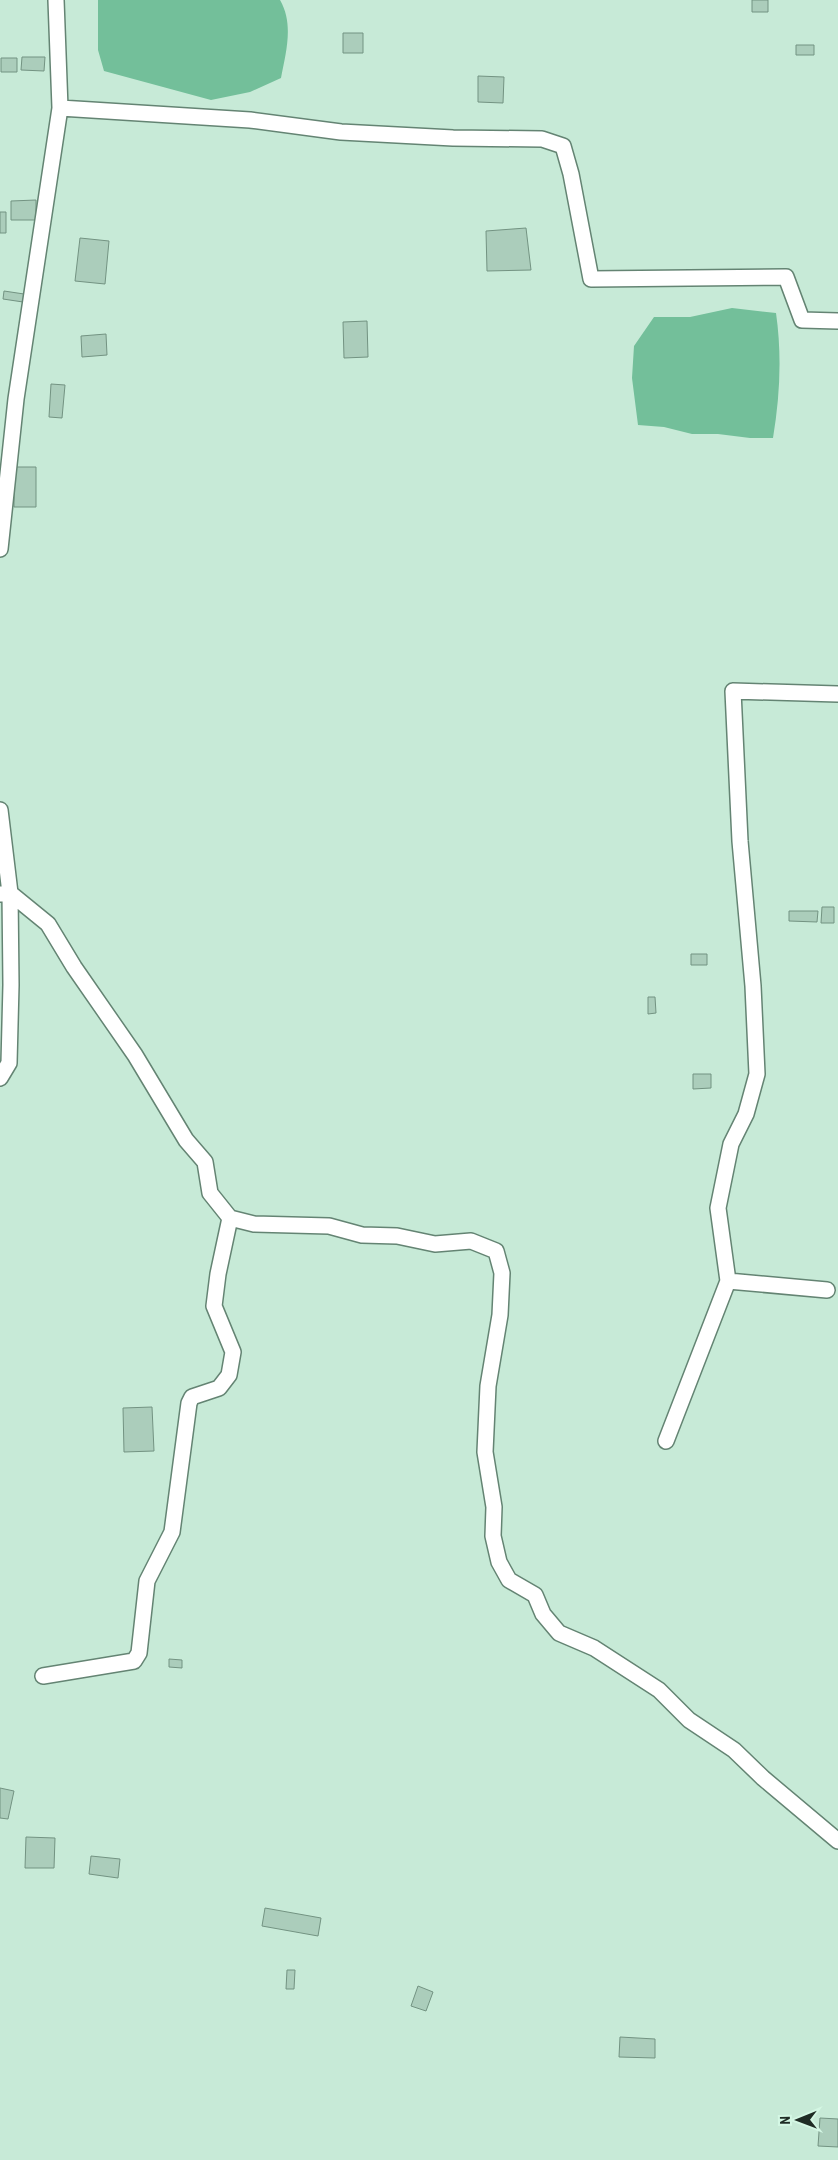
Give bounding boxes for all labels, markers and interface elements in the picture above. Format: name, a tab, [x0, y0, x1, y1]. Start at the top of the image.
north arrow	[773, 2095, 823, 2145]
text: N	[777, 2116, 793, 2125]

